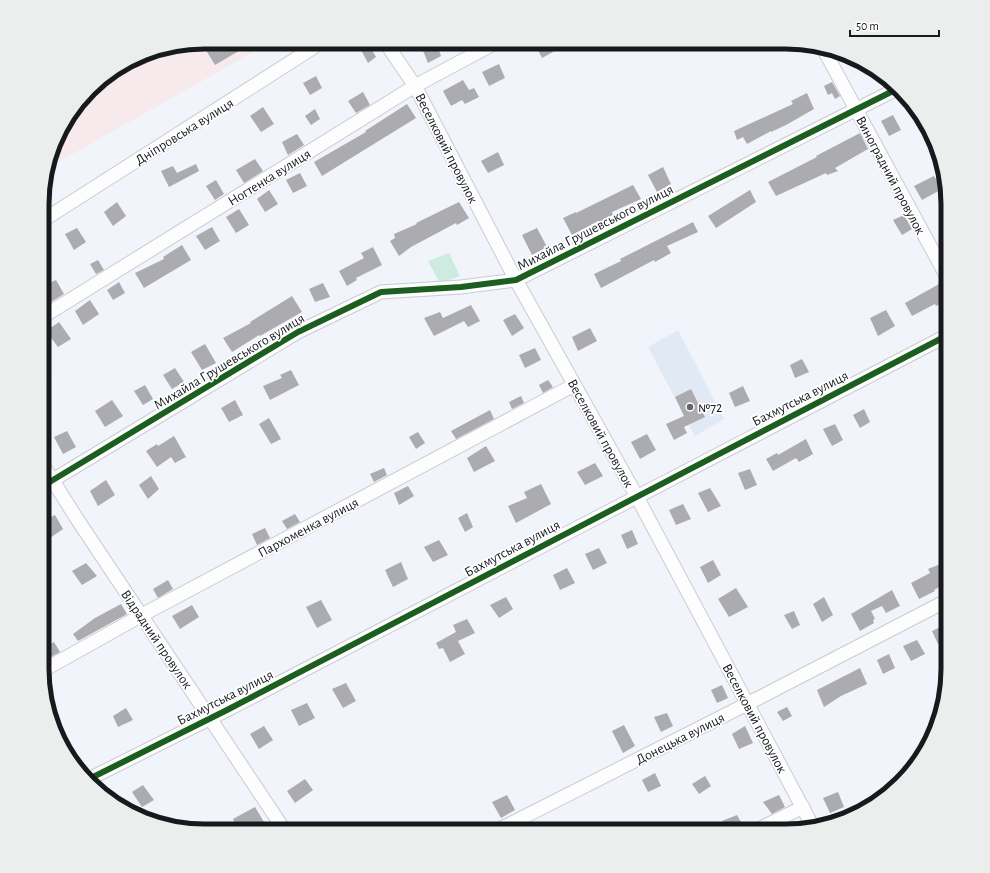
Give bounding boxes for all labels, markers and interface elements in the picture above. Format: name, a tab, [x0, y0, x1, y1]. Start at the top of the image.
scale bar	[850, 12, 939, 38]
text: 50 m	[856, 20, 879, 32]
street label: Веселковий провулок	[412, 91, 480, 206]
street label: Дніпровська вулиця	[133, 96, 236, 168]
street label: Виноградний провулок	[853, 114, 927, 237]
street label: Ногтенка вулиця	[226, 147, 313, 209]
street label: Михайла Грушевського вулиця	[515, 182, 676, 273]
street label: Михайла Грушевського вулиця	[152, 311, 307, 412]
street label: Бахмутська вулиця	[750, 369, 851, 429]
street label: Веселковий провулок	[565, 377, 636, 491]
place label: №72	[698, 401, 722, 415]
marker: №72	[685, 402, 695, 412]
street label: Пархоменка вулиця	[256, 495, 361, 560]
street label: Бахмутська вулиця	[462, 518, 563, 580]
street label: Відрадний провулок	[118, 588, 195, 692]
street label: Веселковий провулок	[719, 661, 789, 776]
street label: Бахмутська вулиця	[175, 668, 276, 728]
street label: Донецька вулиця	[634, 711, 727, 767]

